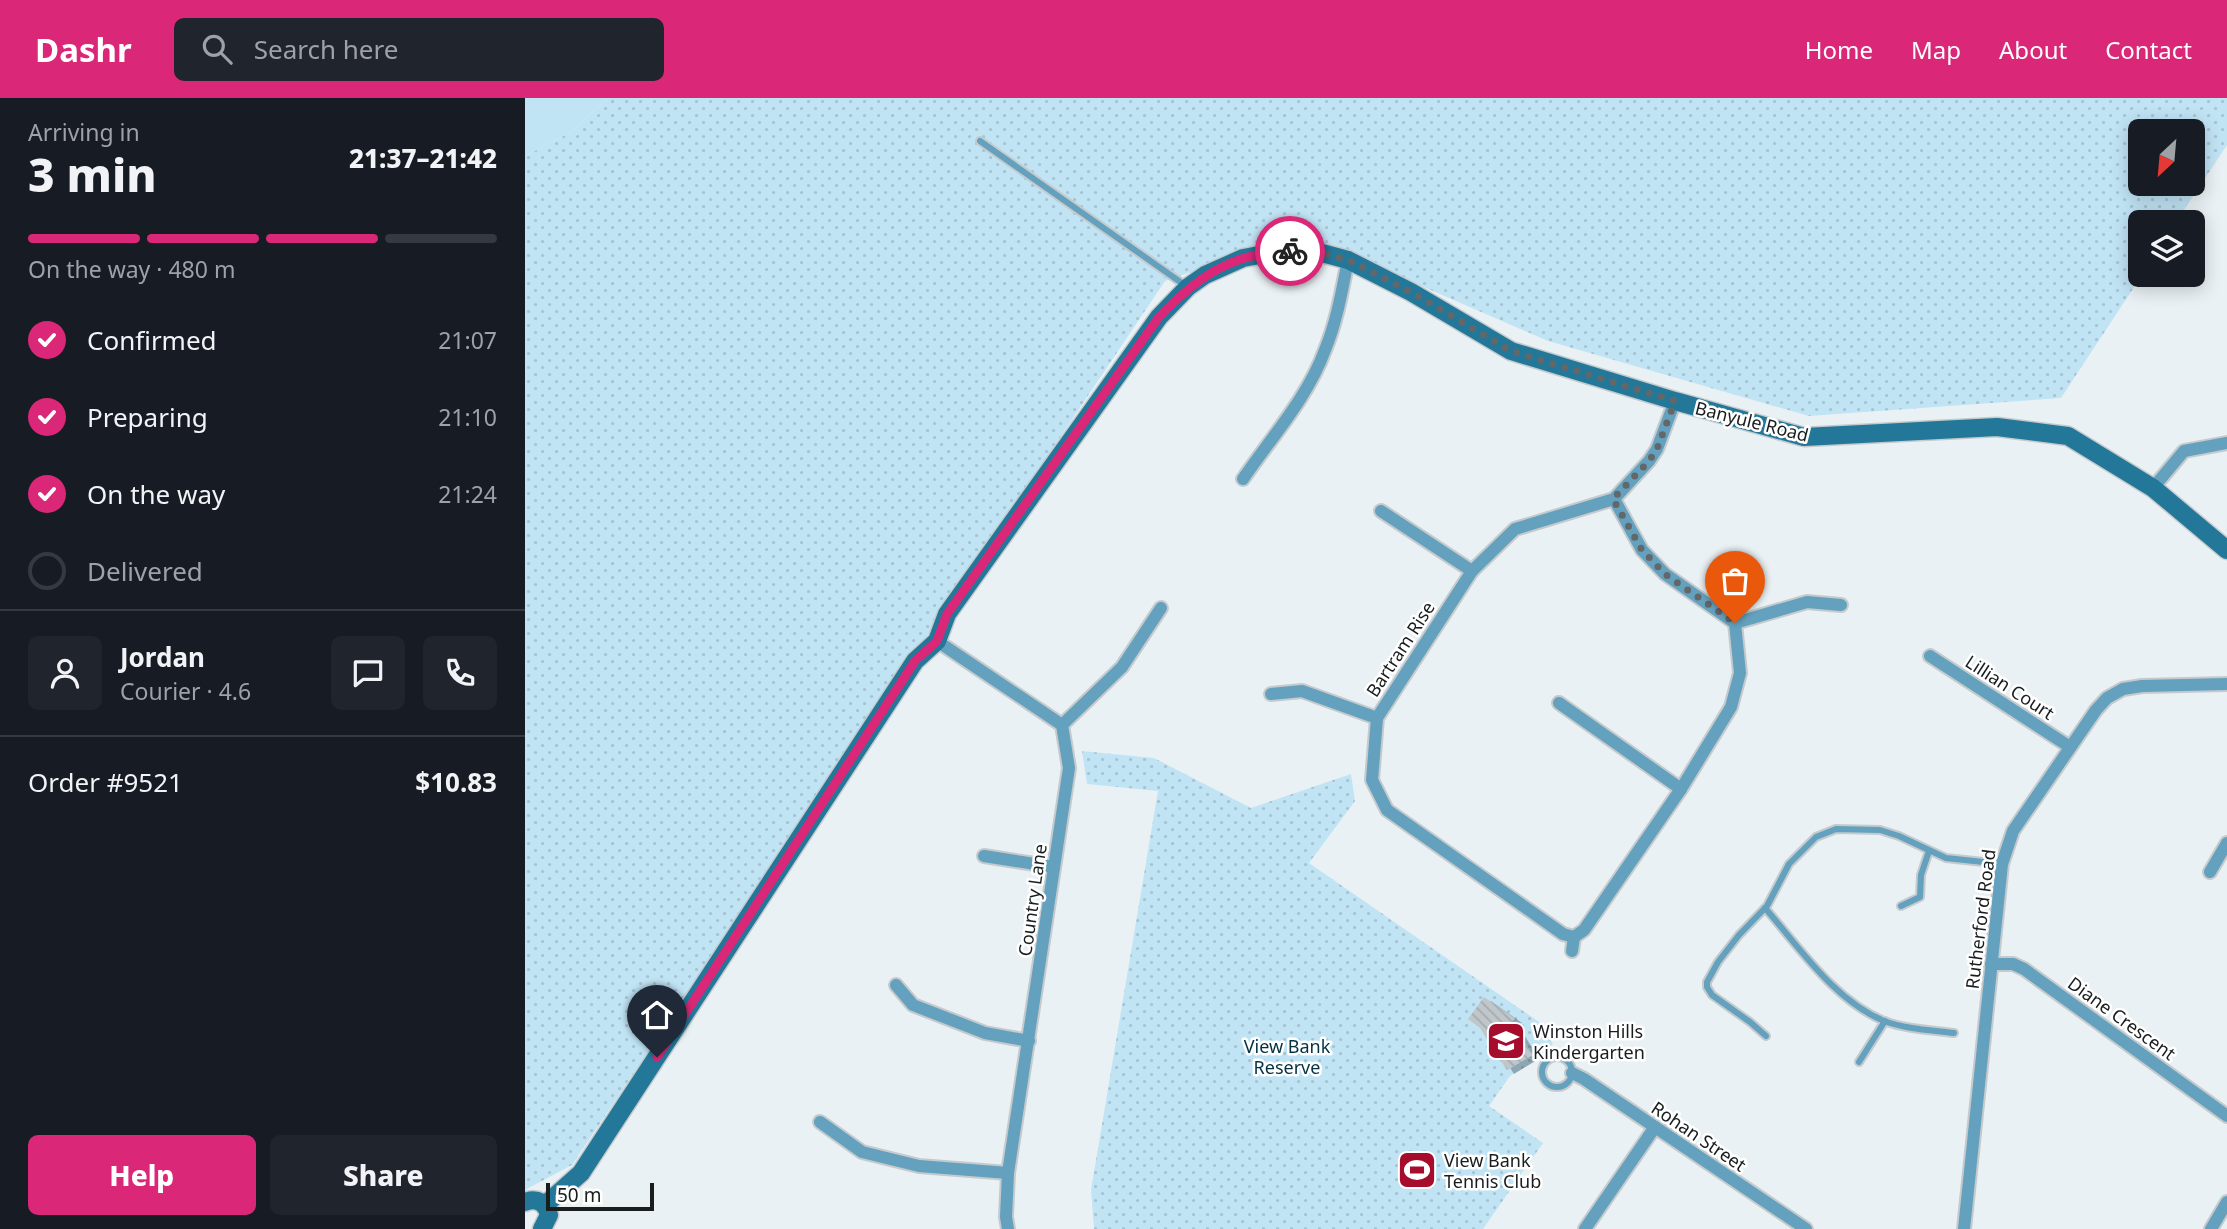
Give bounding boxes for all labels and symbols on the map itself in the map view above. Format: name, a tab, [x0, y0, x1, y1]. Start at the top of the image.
north arrow	[2128, 119, 2205, 196]
courier	[1255, 216, 1325, 286]
street label: Banyule Road	[1693, 395, 1811, 447]
pin	[1705, 551, 1765, 623]
street label: Bartram Rise	[1360, 597, 1440, 701]
street label: Lillian Court	[1961, 649, 2059, 725]
street label: Country Lane	[1012, 842, 1052, 958]
street label: Rutherford Road	[1960, 848, 2000, 990]
street label: Diane Crescent	[2063, 971, 2181, 1065]
pin	[627, 985, 687, 1057]
place label: Winston Hills Kindergarten	[1533, 1019, 1645, 1064]
school or university icon: Winston Hills Kindergarten	[1485, 1020, 1527, 1062]
park label: View Bank Reserve	[1244, 1034, 1331, 1079]
street label: Rohan Street	[1647, 1095, 1751, 1177]
place label: View Bank Tennis Club	[1444, 1148, 1541, 1193]
sports icon: View Bank Tennis Club	[1396, 1149, 1438, 1191]
scale bar	[546, 1180, 655, 1212]

